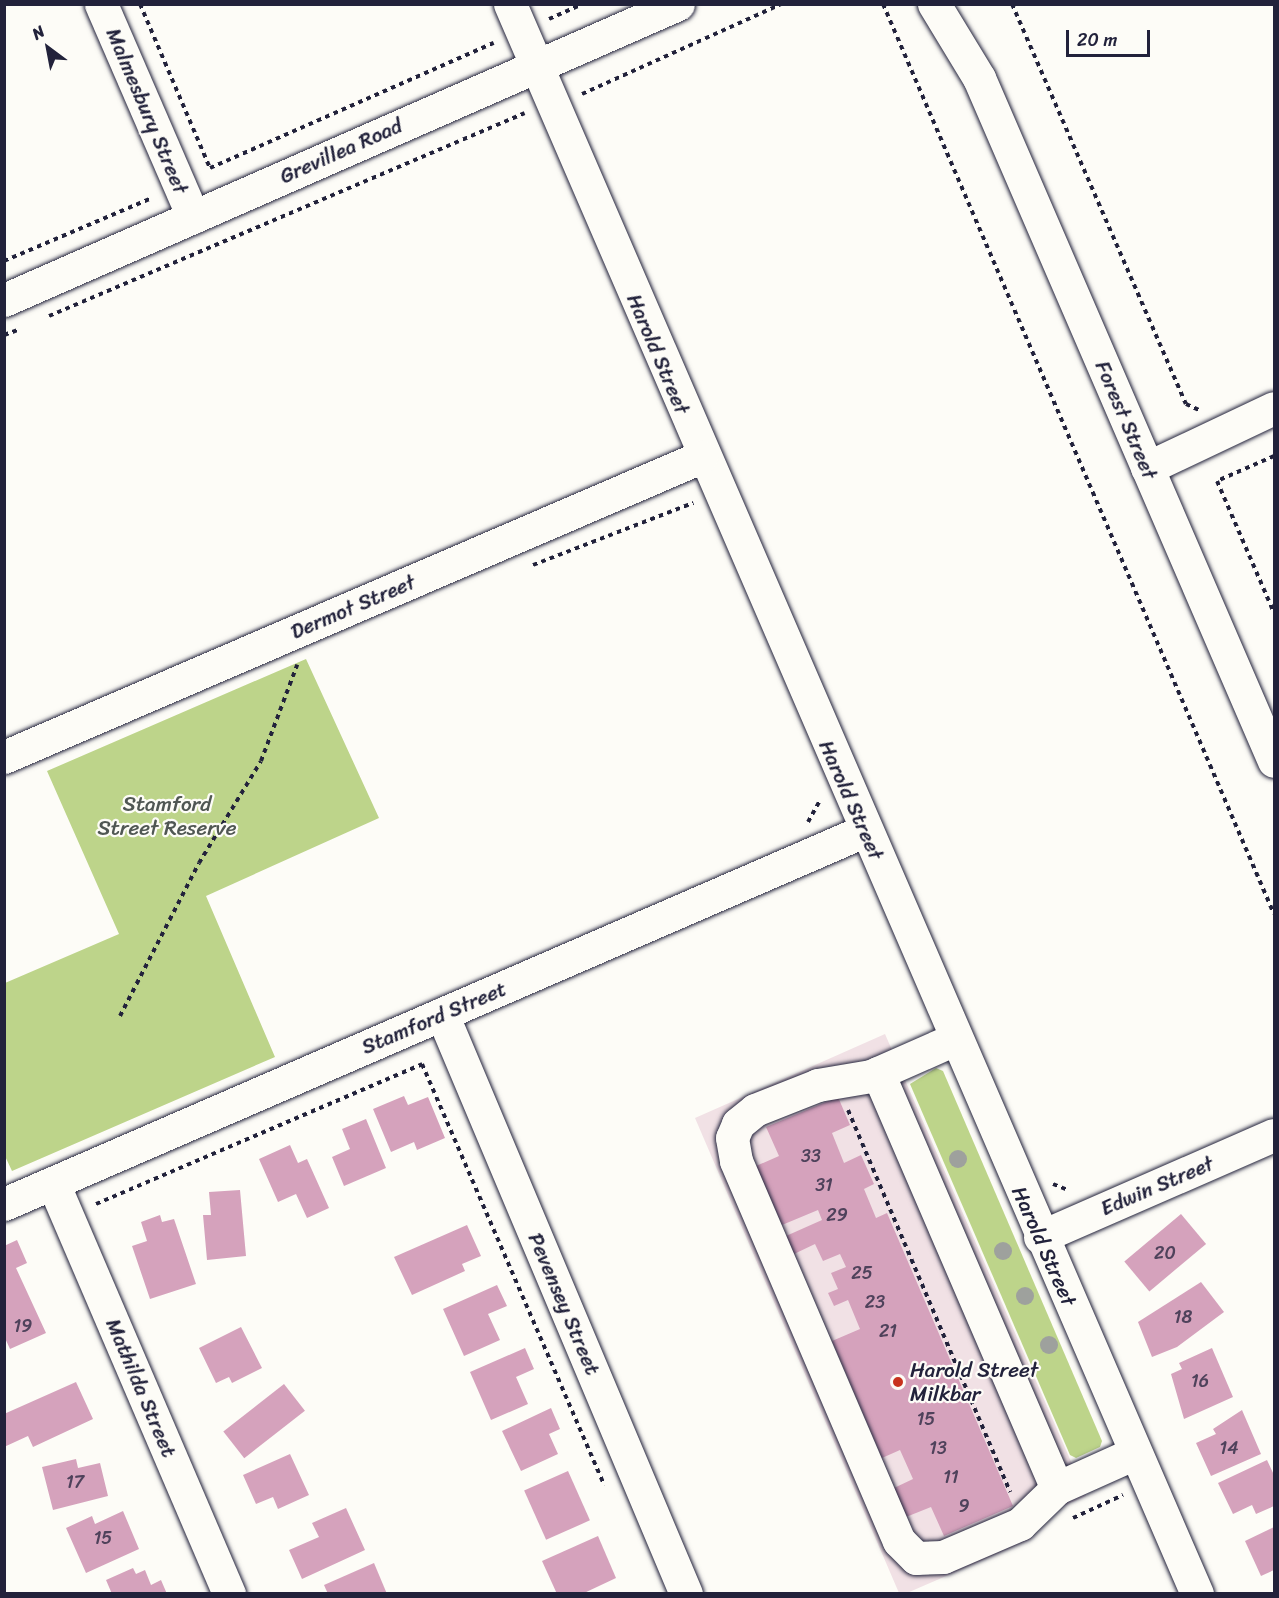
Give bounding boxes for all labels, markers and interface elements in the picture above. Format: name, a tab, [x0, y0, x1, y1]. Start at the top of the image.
text: N	[26, 17, 51, 48]
north arrow	[18, 18, 78, 78]
scale bar	[1069, 18, 1153, 56]
street label: Malmesbury Street	[101, 24, 193, 198]
text: 20 m	[1077, 24, 1117, 56]
street label: Grevillea Road	[276, 113, 406, 189]
street label: Harold Street	[621, 290, 695, 418]
street label: Forest Street	[1090, 357, 1162, 483]
street label: Dermot Street	[287, 569, 419, 645]
street label: Harold Street	[813, 736, 889, 864]
park label: Stamford Street Reserve	[98, 791, 236, 841]
street label: Stamford Street	[358, 976, 510, 1060]
house number: 33	[801, 1145, 821, 1167]
street label: Edwin Street	[1096, 1151, 1218, 1221]
house number: 31	[815, 1174, 833, 1196]
street label: Harold Street	[1006, 1182, 1082, 1310]
house number: 29	[826, 1204, 848, 1226]
street label: Pevensey Street	[523, 1229, 605, 1379]
house number: 20	[1154, 1242, 1176, 1264]
house number: 25	[851, 1262, 873, 1284]
house number: 23	[865, 1291, 885, 1313]
house number: 18	[1174, 1306, 1192, 1328]
house number: 19	[14, 1315, 32, 1337]
street label: Mathilda Street	[101, 1315, 181, 1461]
house number: 21	[879, 1320, 897, 1342]
place label: Harold Street Milkbar	[910, 1357, 1038, 1407]
house number: 16	[1191, 1370, 1209, 1392]
marker: Harold Street Milkbar	[891, 1375, 905, 1389]
house number: 15	[917, 1408, 935, 1430]
house number: 13	[929, 1437, 947, 1459]
house number: 14	[1220, 1437, 1238, 1459]
house number: 11	[943, 1466, 959, 1488]
house number: 17	[66, 1471, 84, 1493]
house number: 9	[958, 1495, 970, 1517]
house number: 15	[94, 1527, 112, 1549]

